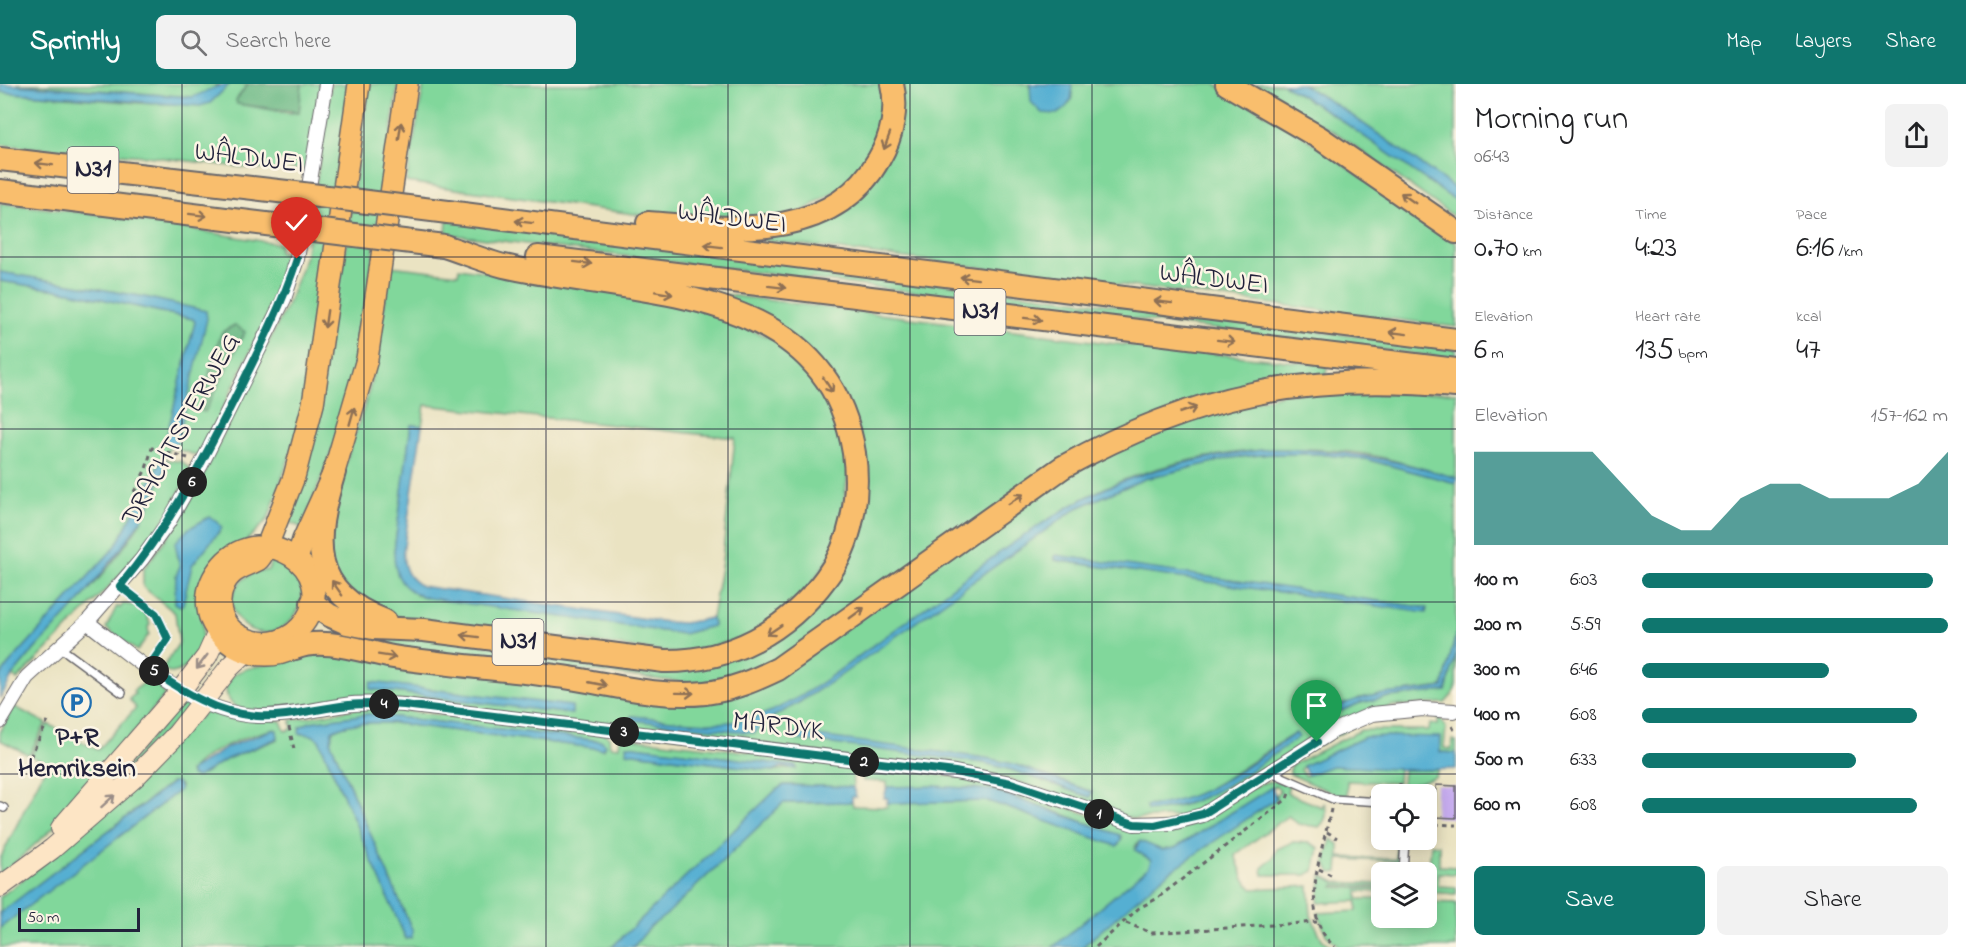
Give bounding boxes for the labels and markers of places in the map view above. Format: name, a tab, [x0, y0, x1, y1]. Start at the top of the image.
pin	[271, 197, 322, 259]
pin: 6	[177, 467, 207, 497]
pin: 5	[139, 656, 169, 686]
pin	[1291, 680, 1342, 742]
parking icon: P+R Hemriksein	[61, 687, 93, 719]
pin: 4	[369, 689, 399, 719]
pin: 3	[609, 717, 639, 747]
place label: P+R Hemriksein	[18, 719, 136, 789]
pin: 2	[849, 747, 879, 777]
pin: 1	[1084, 799, 1114, 829]

